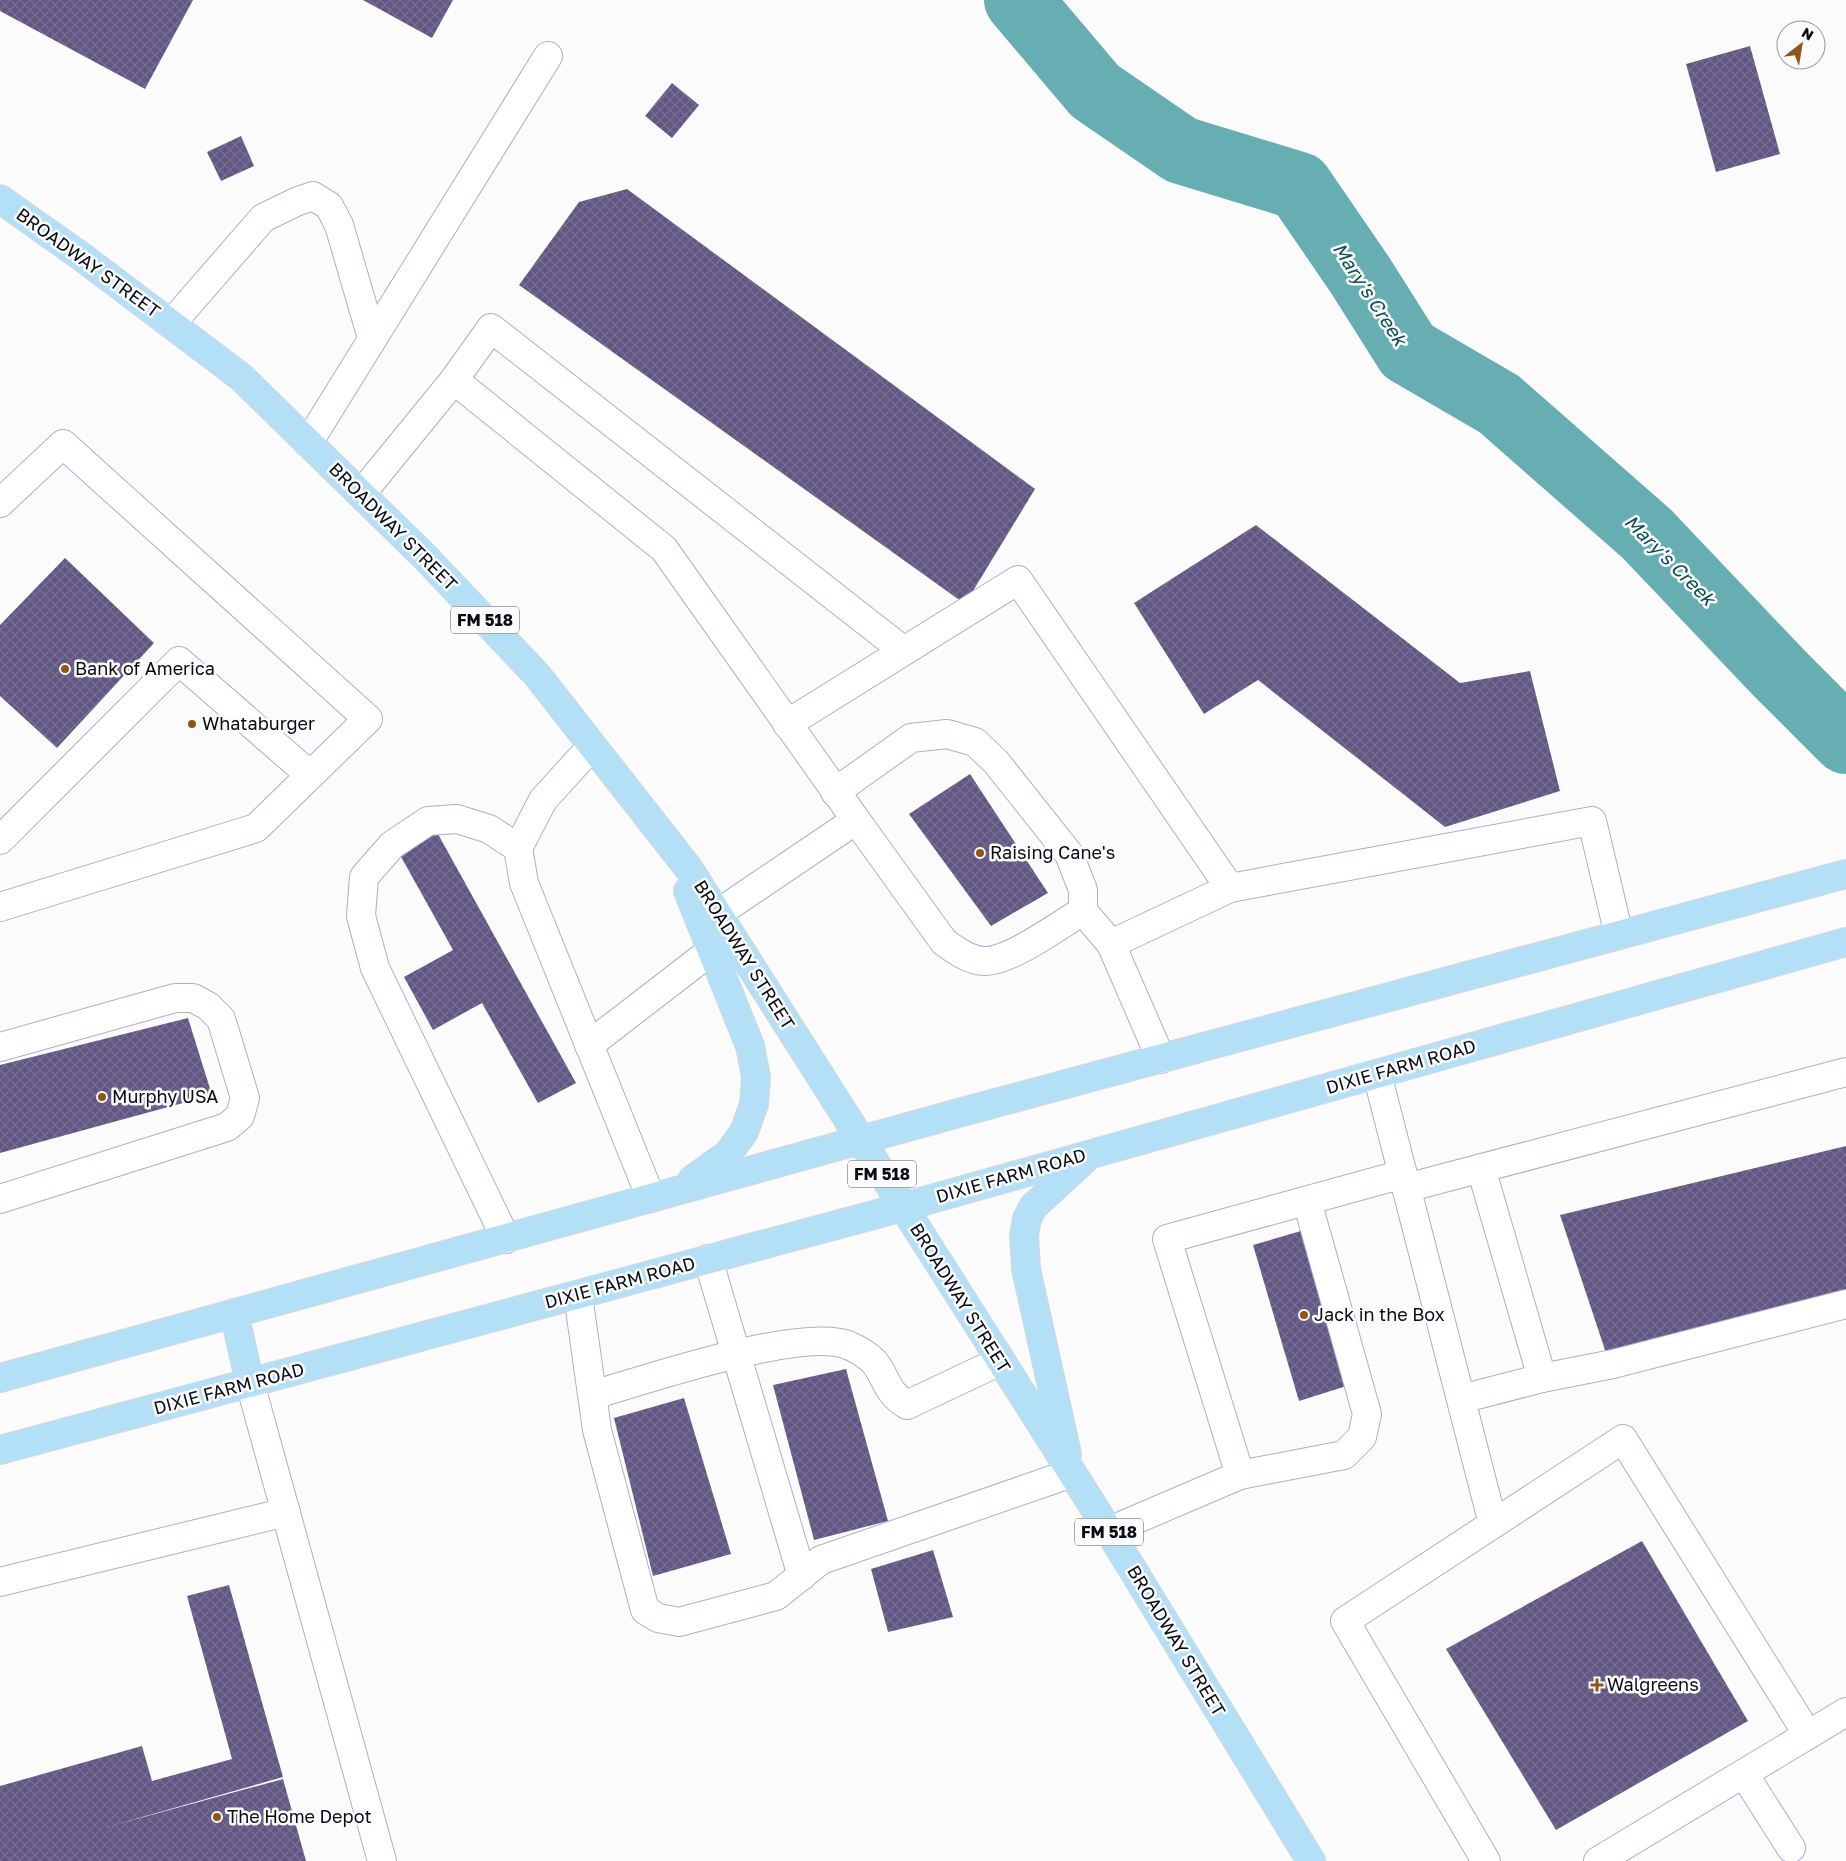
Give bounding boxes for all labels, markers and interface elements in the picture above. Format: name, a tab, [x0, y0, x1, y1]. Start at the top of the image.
north arrow	[1776, 20, 1826, 70]
text: N	[1799, 23, 1817, 43]
street label: BROADWAY STREET	[12, 203, 165, 322]
water label: Mary's Creek	[1329, 238, 1414, 352]
street label: BROADWAY STREET	[325, 458, 462, 595]
water label: Mary's Creek	[1620, 510, 1722, 611]
road number: FM 518	[451, 606, 519, 634]
place label: Bank of America	[75, 657, 215, 679]
marker: Bank of America	[59, 663, 71, 675]
place label: Whataburger	[202, 712, 315, 734]
marker: Whataburger	[186, 718, 198, 730]
place label: Raising Cane's	[990, 841, 1115, 863]
marker: Raising Cane's	[974, 847, 986, 859]
street label: BROADWAY STREET	[690, 876, 800, 1033]
street label: DIXIE FARM ROAD	[1323, 1034, 1478, 1098]
place label: Murphy USA	[112, 1085, 218, 1107]
marker: Murphy USA	[96, 1091, 108, 1103]
street label: DIXIE FARM ROAD	[933, 1143, 1088, 1207]
road number: FM 518	[848, 1160, 916, 1188]
street label: BROADWAY STREET	[906, 1219, 1016, 1376]
street label: DIXIE FARM ROAD	[542, 1251, 697, 1313]
place label: Jack in the Box	[1314, 1303, 1445, 1325]
marker: Jack in the Box	[1298, 1309, 1310, 1321]
street label: DIXIE FARM ROAD	[151, 1357, 306, 1419]
road number: FM 518	[1075, 1518, 1143, 1545]
street label: BROADWAY STREET	[1123, 1561, 1231, 1720]
place label: Walgreens	[1607, 1673, 1699, 1695]
marker: Walgreens	[1591, 1679, 1603, 1691]
place label: The Home Depot	[227, 1805, 372, 1827]
marker: The Home Depot	[211, 1811, 223, 1823]

